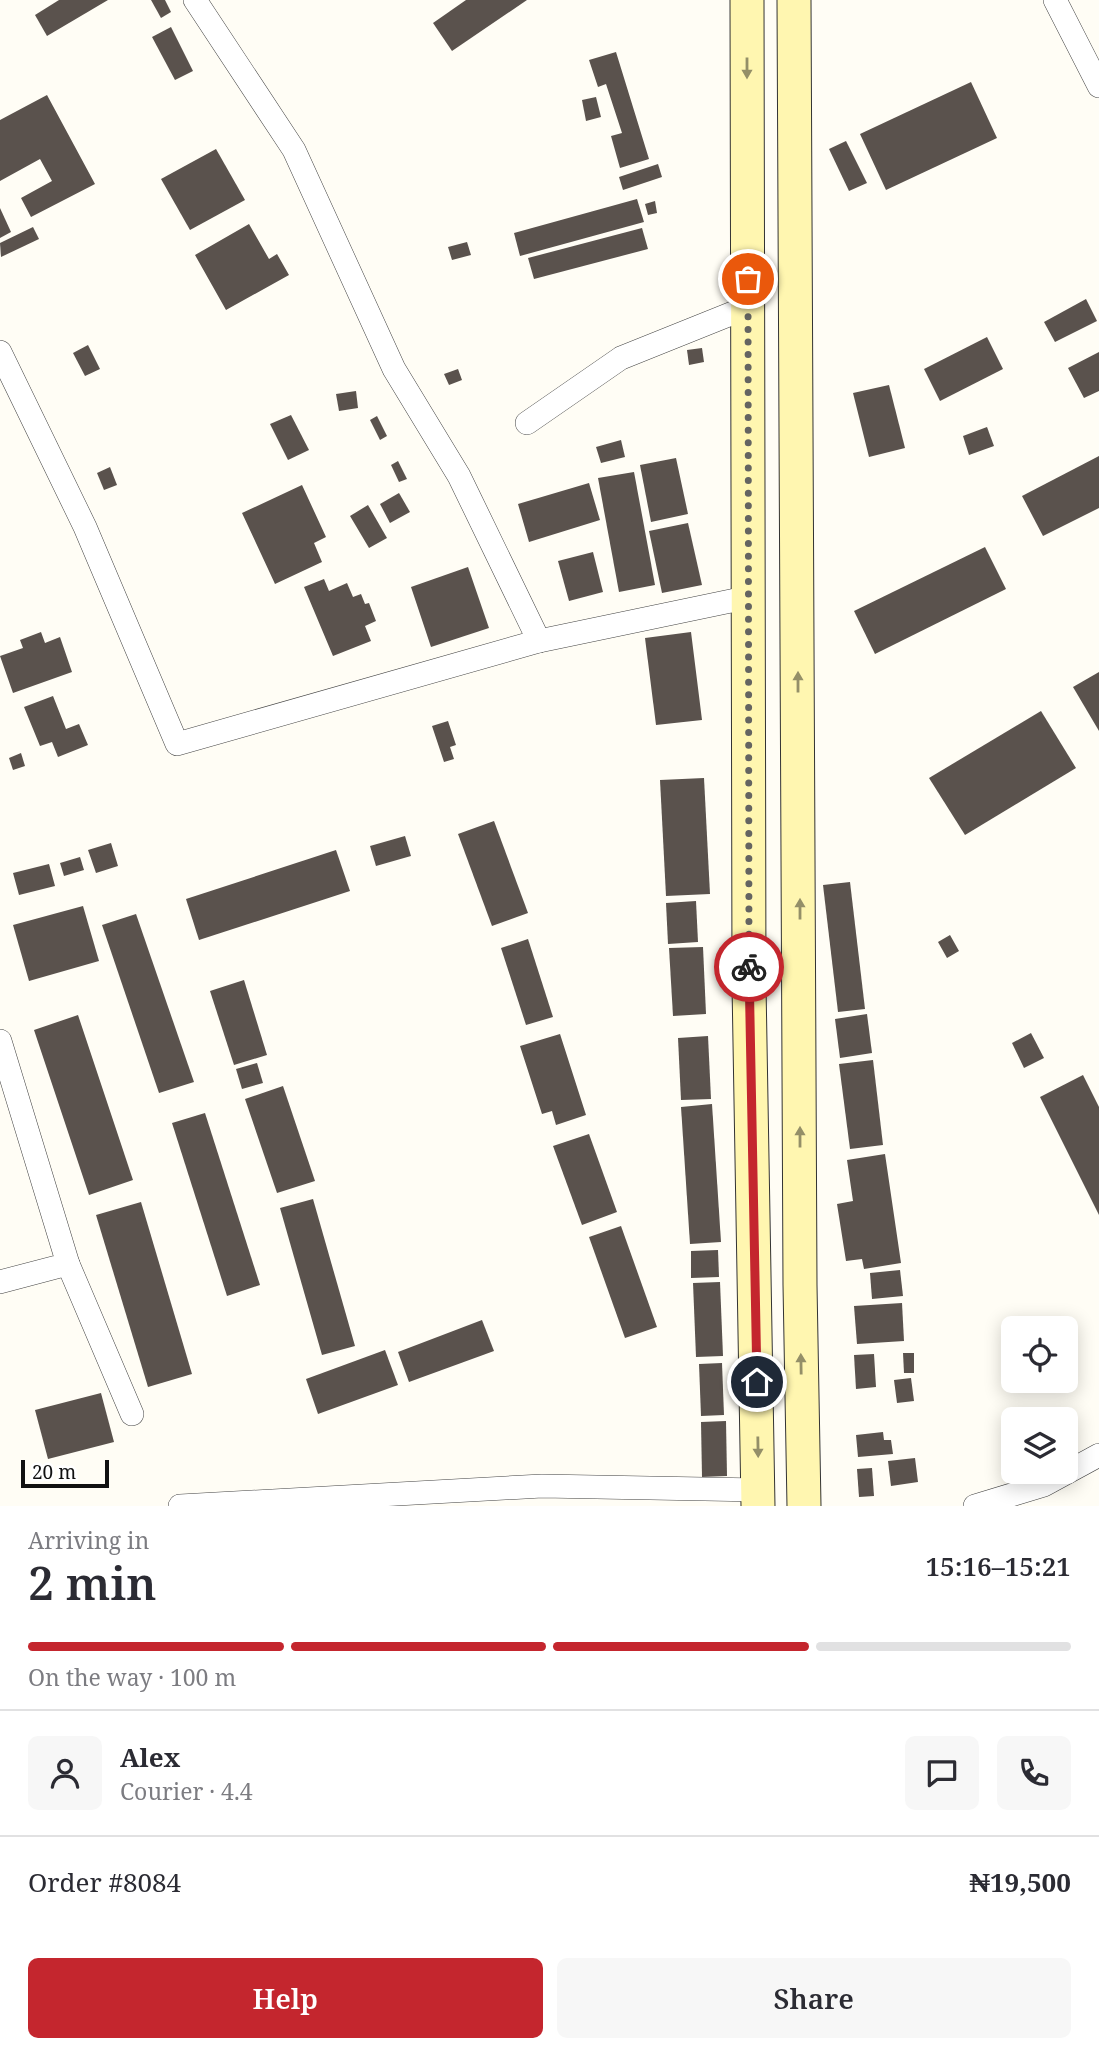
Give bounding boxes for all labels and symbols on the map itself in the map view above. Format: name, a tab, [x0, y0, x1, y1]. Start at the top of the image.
one-way arrow	[741, 57, 753, 79]
pin	[718, 249, 778, 309]
one-way arrow	[792, 671, 804, 693]
one-way arrow	[794, 898, 806, 920]
courier	[714, 932, 784, 1002]
one-way arrow	[794, 1126, 806, 1148]
pin	[727, 1352, 787, 1412]
one-way arrow	[795, 1353, 807, 1375]
one-way arrow	[752, 1436, 764, 1458]
scale bar	[21, 1457, 108, 1489]

